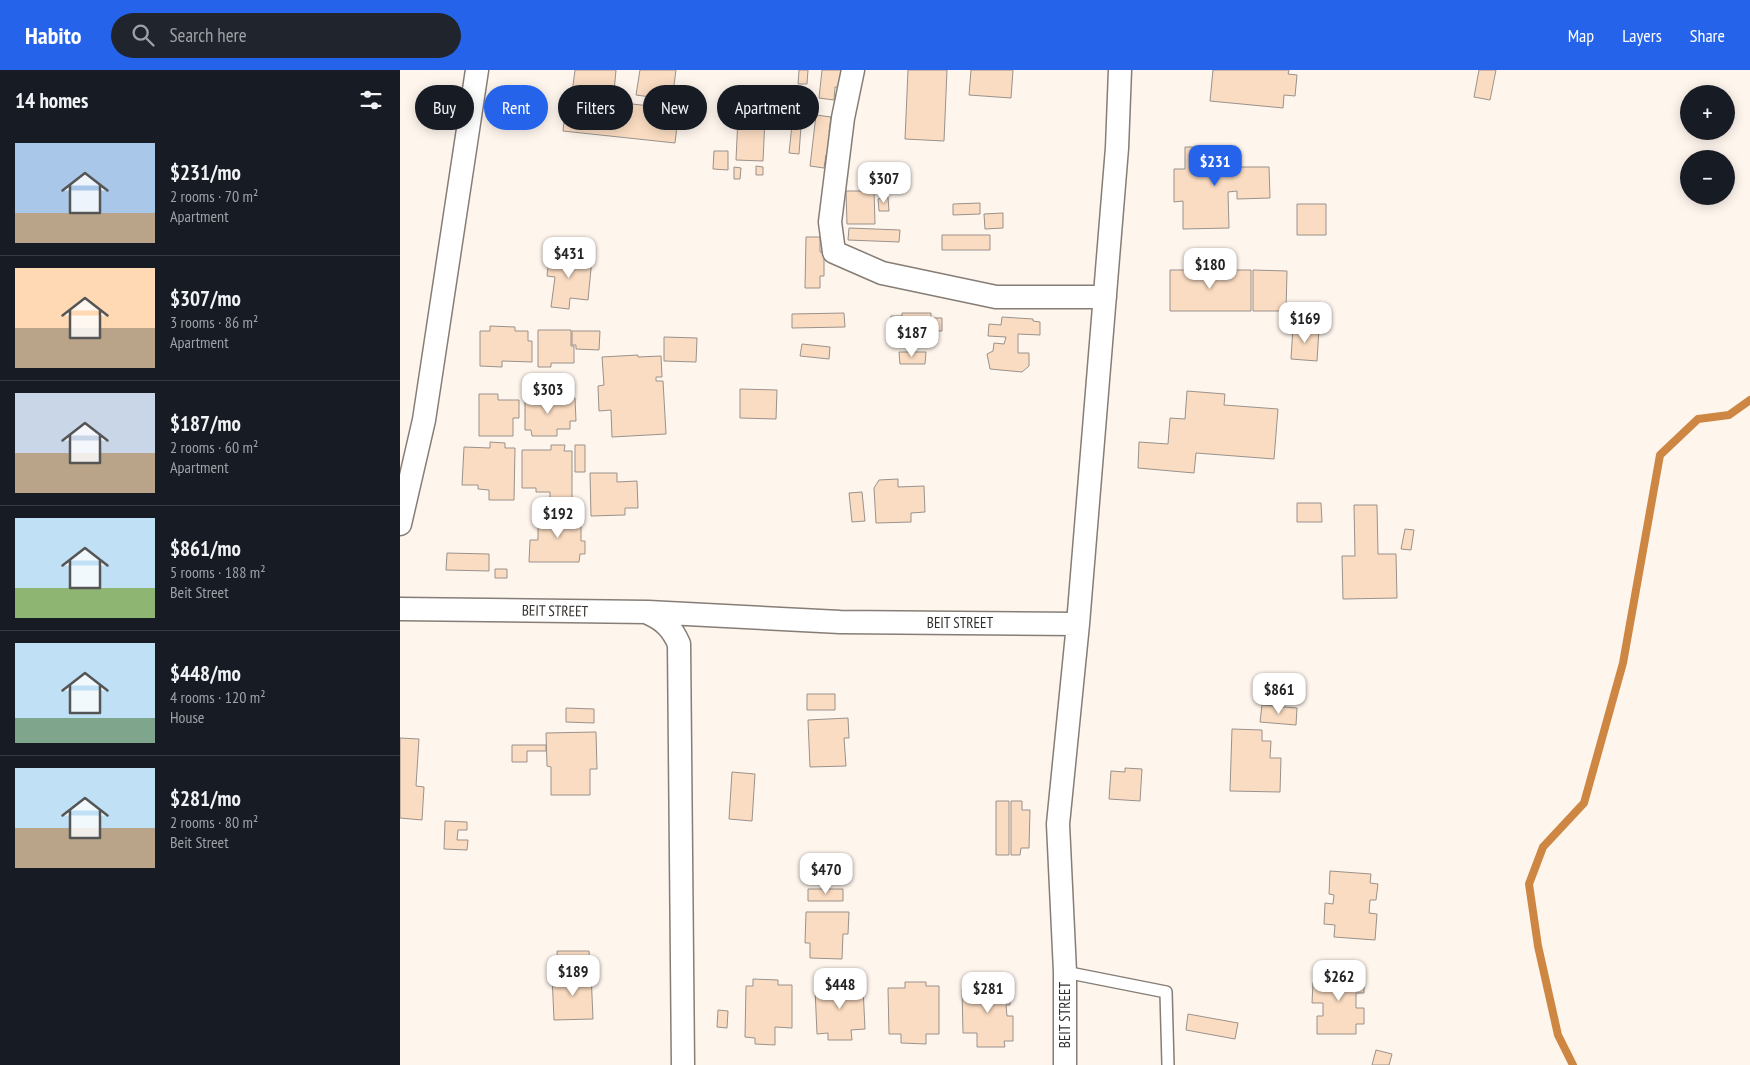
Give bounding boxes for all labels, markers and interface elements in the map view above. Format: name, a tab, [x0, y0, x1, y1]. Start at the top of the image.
search box	[111, 13, 461, 58]
text: Habito	[25, 20, 81, 51]
icon: search	[129, 21, 157, 49]
text: Search here	[169, 23, 247, 47]
text: Map	[1568, 24, 1594, 47]
text: Layers	[1622, 24, 1662, 47]
text: Share	[1690, 24, 1725, 47]
chip: Buy	[415, 85, 474, 130]
chip: Rent	[484, 85, 548, 130]
chip: Filters	[558, 85, 633, 130]
chip: New	[643, 85, 707, 130]
chip: Apartment	[717, 85, 819, 130]
map controls	[1680, 85, 1735, 205]
button: +	[1680, 85, 1735, 140]
icon: filters	[357, 86, 385, 114]
text: 14 homes	[15, 87, 88, 114]
pin: $231	[1185, 144, 1245, 187]
button: −	[1680, 150, 1735, 205]
text: $231	[1200, 151, 1230, 171]
text: $231/mo	[170, 159, 241, 186]
pin: $307	[854, 162, 914, 204]
icon: home	[55, 163, 115, 223]
text: $307	[869, 168, 899, 188]
text: 2 rooms · 70 m²	[170, 186, 258, 206]
text: Apartment	[170, 206, 229, 226]
pin: $431	[539, 236, 599, 279]
text: $431	[554, 243, 584, 263]
pin: $180	[1180, 248, 1240, 290]
text: $180	[1195, 254, 1225, 274]
text: $307/mo	[170, 285, 241, 312]
icon: home	[55, 288, 115, 348]
pin: $169	[1275, 302, 1335, 344]
text: $169	[1290, 308, 1320, 328]
text: 3 rooms · 86 m²	[170, 312, 258, 332]
pin: $187	[882, 316, 942, 358]
text: $187	[897, 322, 927, 342]
text: Apartment	[170, 332, 229, 352]
pin: $303	[518, 372, 578, 415]
text: $303	[533, 379, 563, 399]
text: $187/mo	[170, 410, 241, 437]
icon: home	[55, 413, 115, 473]
text: 2 rooms · 60 m²	[170, 437, 258, 457]
text: Apartment	[170, 457, 229, 477]
pin: $192	[528, 496, 588, 539]
text: $192	[543, 503, 573, 523]
text: $861/mo	[170, 535, 241, 562]
icon: home	[55, 538, 115, 598]
text: 5 rooms · 188 m²	[170, 562, 266, 582]
text: Beit Street	[170, 582, 229, 602]
street label: BEIT STREET	[522, 600, 589, 621]
street label: BEIT STREET	[927, 613, 993, 632]
text: $448/mo	[170, 660, 241, 687]
icon: home	[55, 663, 115, 723]
pin: $861	[1249, 672, 1309, 715]
text: $861	[1264, 679, 1294, 699]
text: 4 rooms · 120 m²	[170, 687, 266, 707]
text: House	[170, 707, 204, 727]
text: $281/mo	[170, 785, 241, 812]
icon: home	[55, 788, 115, 848]
text: 2 rooms · 80 m²	[170, 812, 258, 832]
text: Beit Street	[170, 832, 229, 852]
pin: $470	[796, 852, 856, 895]
text: $470	[811, 859, 841, 879]
pin: $189	[543, 954, 603, 997]
pin: $262	[1309, 960, 1369, 1002]
text: $189	[558, 961, 588, 981]
text: $262	[1324, 966, 1354, 986]
pin: $448	[810, 968, 870, 1010]
pin: $281	[958, 972, 1018, 1014]
text: $448	[825, 974, 855, 994]
text: $281	[973, 978, 1003, 998]
street label: BEIT STREET	[1055, 982, 1074, 1048]

